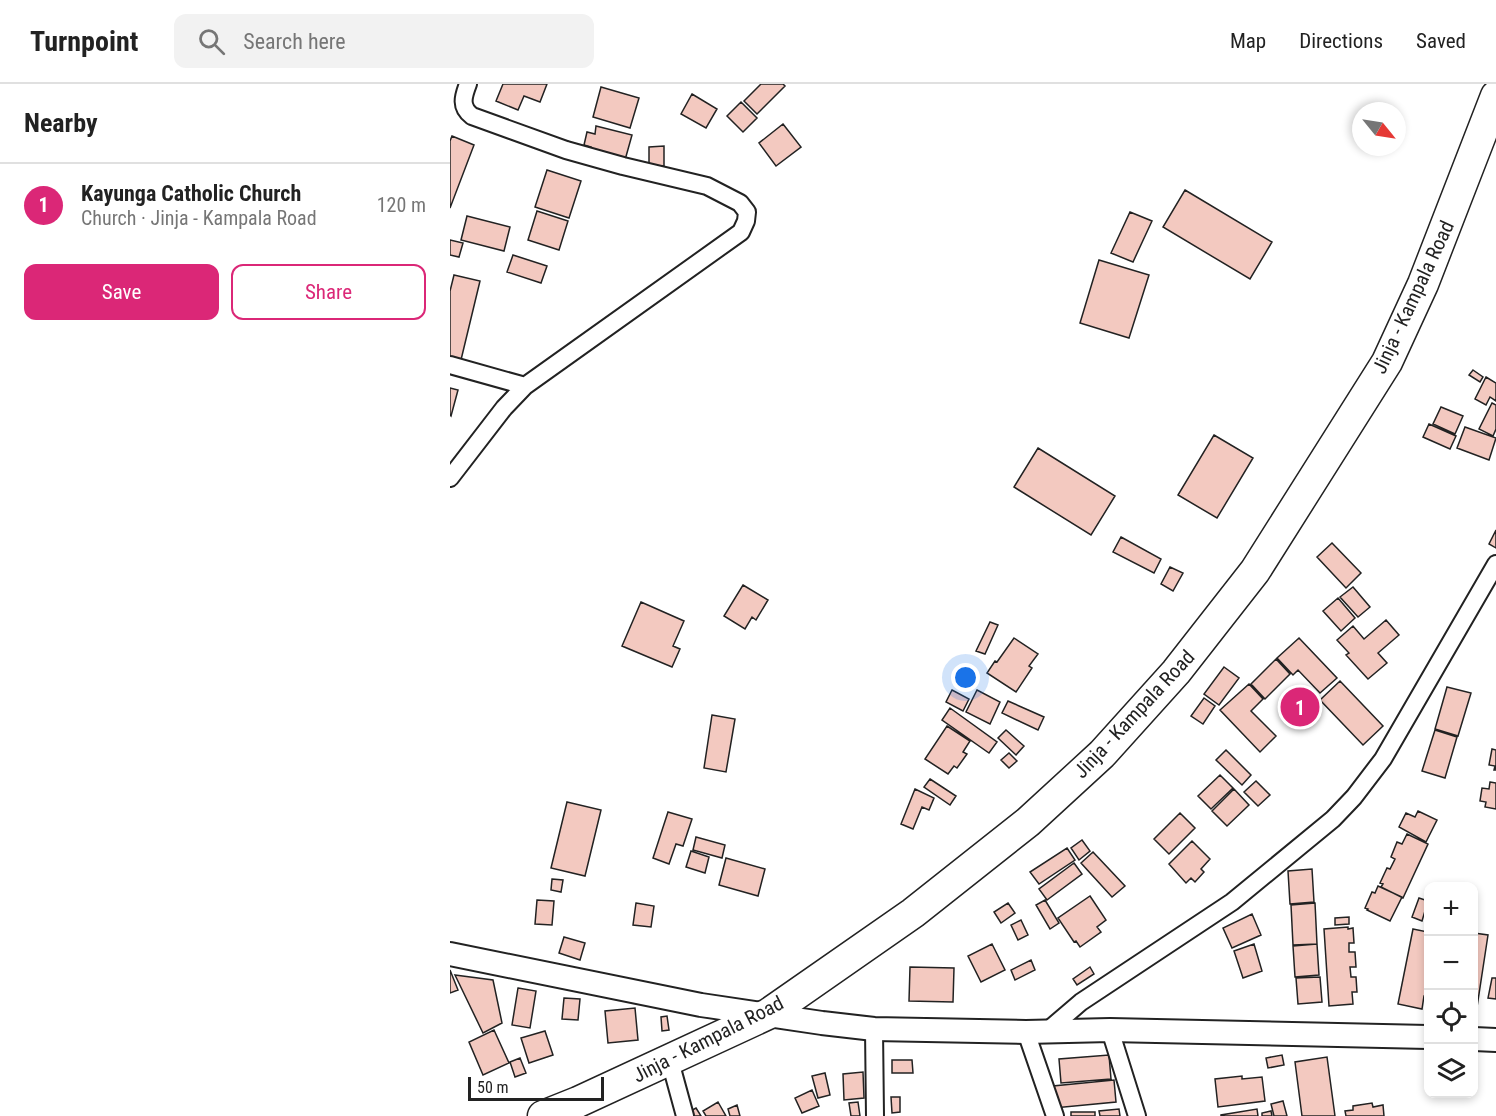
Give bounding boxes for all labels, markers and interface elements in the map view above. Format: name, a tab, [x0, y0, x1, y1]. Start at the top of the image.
search box	[174, 14, 594, 68]
text: Turnpoint	[30, 25, 138, 58]
icon: search	[195, 25, 228, 58]
text: Search here	[243, 29, 346, 54]
text: Map	[1230, 29, 1266, 53]
text: Directions	[1299, 29, 1383, 53]
text: Saved	[1416, 29, 1466, 53]
north arrow	[1352, 102, 1406, 156]
text: Nearby	[24, 108, 98, 138]
text: Kayunga Catholic Church	[81, 181, 301, 206]
text: 1	[38, 193, 49, 217]
text: 120 m	[377, 193, 426, 217]
text: Church · Jinja - Kampala Road	[81, 206, 317, 230]
street label: Jinja - Kampala Road	[1367, 217, 1459, 377]
button: Save	[24, 264, 219, 320]
button: Share	[231, 264, 426, 320]
street label: Jinja - Kampala Road	[1069, 645, 1199, 783]
your location	[951, 663, 980, 692]
pin: 1	[1280, 684, 1320, 730]
map controls	[1424, 882, 1478, 1098]
button: +	[1424, 882, 1478, 936]
button: −	[1424, 936, 1478, 990]
button: locate	[1424, 990, 1478, 1044]
street label: Jinja - Kampala Road	[629, 991, 787, 1087]
button: layers	[1424, 1044, 1478, 1098]
scale bar	[468, 1074, 604, 1102]
text: 50 m	[477, 1078, 509, 1097]

